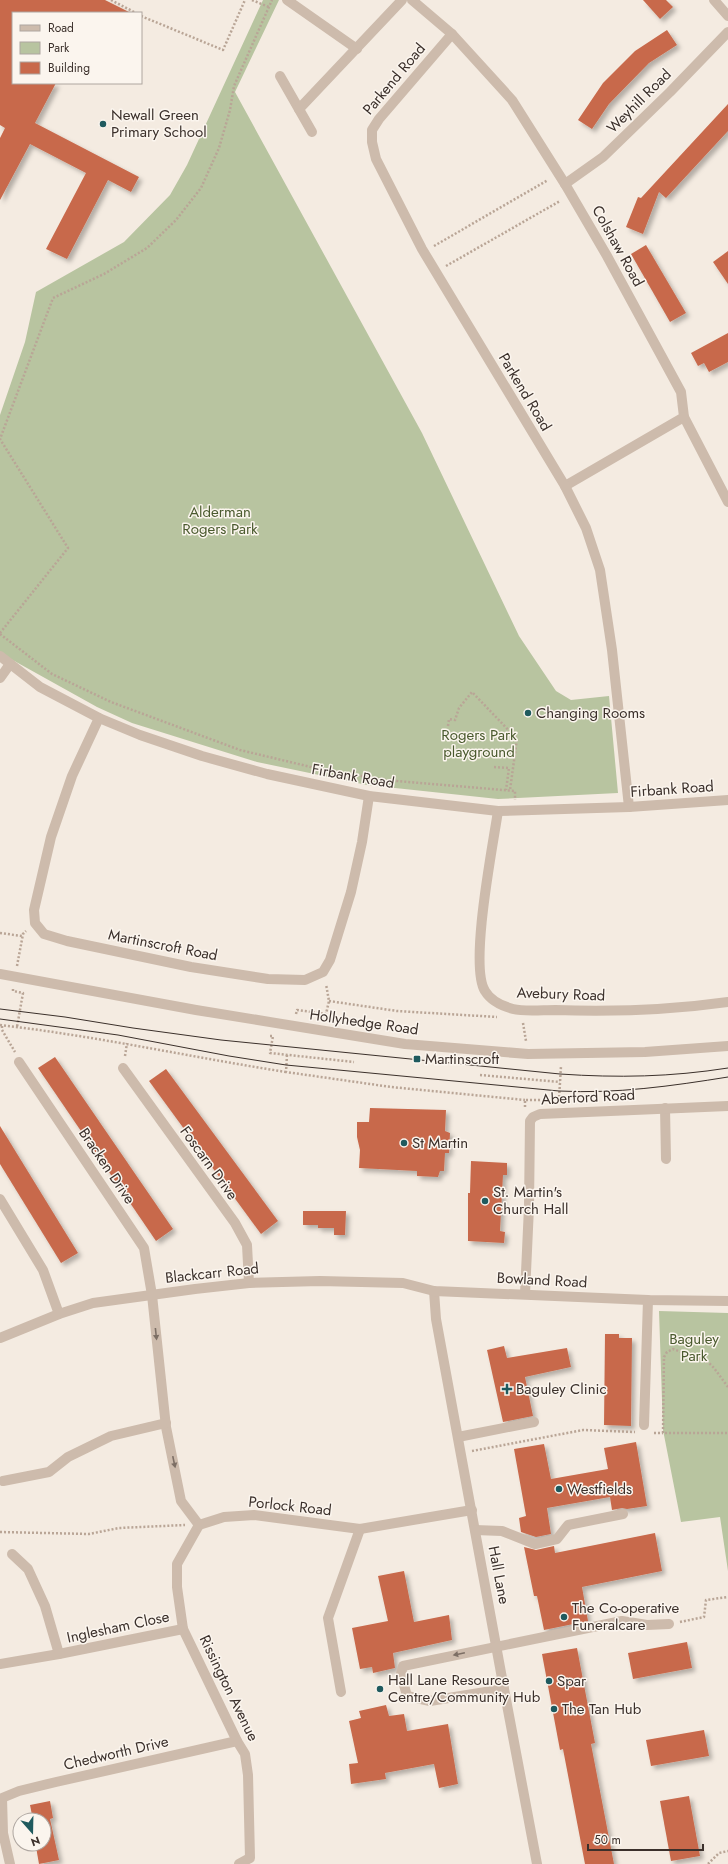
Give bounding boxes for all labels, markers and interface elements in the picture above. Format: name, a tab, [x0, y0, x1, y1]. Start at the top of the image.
legend	[12, 12, 142, 84]
text: Road	[48, 19, 74, 37]
street label: Parkend Road	[357, 38, 431, 120]
text: Park	[48, 39, 70, 57]
text: Building	[48, 59, 90, 77]
street label: Weyhill Road	[602, 64, 676, 138]
place label: Newall Green Primary School	[111, 104, 207, 143]
marker: Newall Green Primary School	[98, 119, 108, 129]
street label: Colshaw Road	[587, 201, 649, 291]
street label: Parkend Road	[493, 349, 557, 435]
park label: Alderman Rogers Park	[182, 501, 258, 540]
place label: Changing Rooms	[536, 702, 645, 724]
marker: Changing Rooms	[523, 708, 533, 718]
park label: Rogers Park playground	[441, 724, 517, 763]
street label: Firbank Road	[310, 758, 396, 794]
street label: Firbank Road	[630, 775, 714, 803]
street label: Martinscroft Road	[106, 924, 220, 966]
street label: Avebury Road	[516, 981, 606, 1007]
street label: Hollyhedge Road	[308, 1003, 420, 1041]
place label: Martinscroft	[425, 1048, 500, 1070]
marker: Martinscroft	[412, 1054, 422, 1064]
street label: Aberford Road	[540, 1084, 636, 1110]
street label: Foscarn Drive	[175, 1122, 243, 1205]
street label: Bracken Drive	[73, 1123, 141, 1209]
place label: St Martin	[412, 1132, 468, 1154]
marker: St Martin	[399, 1138, 409, 1148]
place label: St. Martin's Church Hall	[493, 1181, 568, 1220]
marker: St. Martin's Church Hall	[480, 1196, 490, 1206]
street label: Blackcarr Road	[164, 1257, 260, 1289]
street label: Bowland Road	[496, 1267, 588, 1293]
one-way arrow	[153, 1328, 159, 1340]
park label: Baguley Park	[669, 1328, 719, 1367]
place label: Baguley Clinic	[516, 1378, 607, 1400]
marker: Baguley Clinic	[501, 1383, 513, 1395]
one-way arrow	[171, 1456, 177, 1468]
place label: Westfields	[567, 1478, 632, 1500]
marker: Westfields	[554, 1484, 564, 1494]
street label: Porlock Road	[247, 1491, 333, 1521]
street label: Hall Lane	[483, 1544, 515, 1606]
place label: The Co-operative Funeralcare	[572, 1597, 679, 1636]
street label: Inglesham Close	[65, 1605, 172, 1649]
marker: The Co-operative Funeralcare	[559, 1612, 569, 1622]
street label: Rissington Avenue	[194, 1631, 264, 1745]
one-way arrow	[453, 1651, 465, 1657]
place label: Hall Lane Resource Centre/Community Hub	[388, 1669, 541, 1708]
place label: Spar	[557, 1670, 587, 1692]
marker: Spar	[544, 1676, 554, 1686]
marker: Hall Lane Resource Centre/Community Hub	[375, 1684, 385, 1694]
place label: The Tan Hub	[562, 1698, 642, 1720]
marker: The Tan Hub	[549, 1704, 559, 1714]
street label: Chedworth Drive	[61, 1730, 171, 1776]
north arrow	[12, 1812, 52, 1852]
scale bar	[588, 1826, 703, 1852]
text: 50 m	[594, 1831, 621, 1849]
text: N	[29, 1832, 42, 1850]

